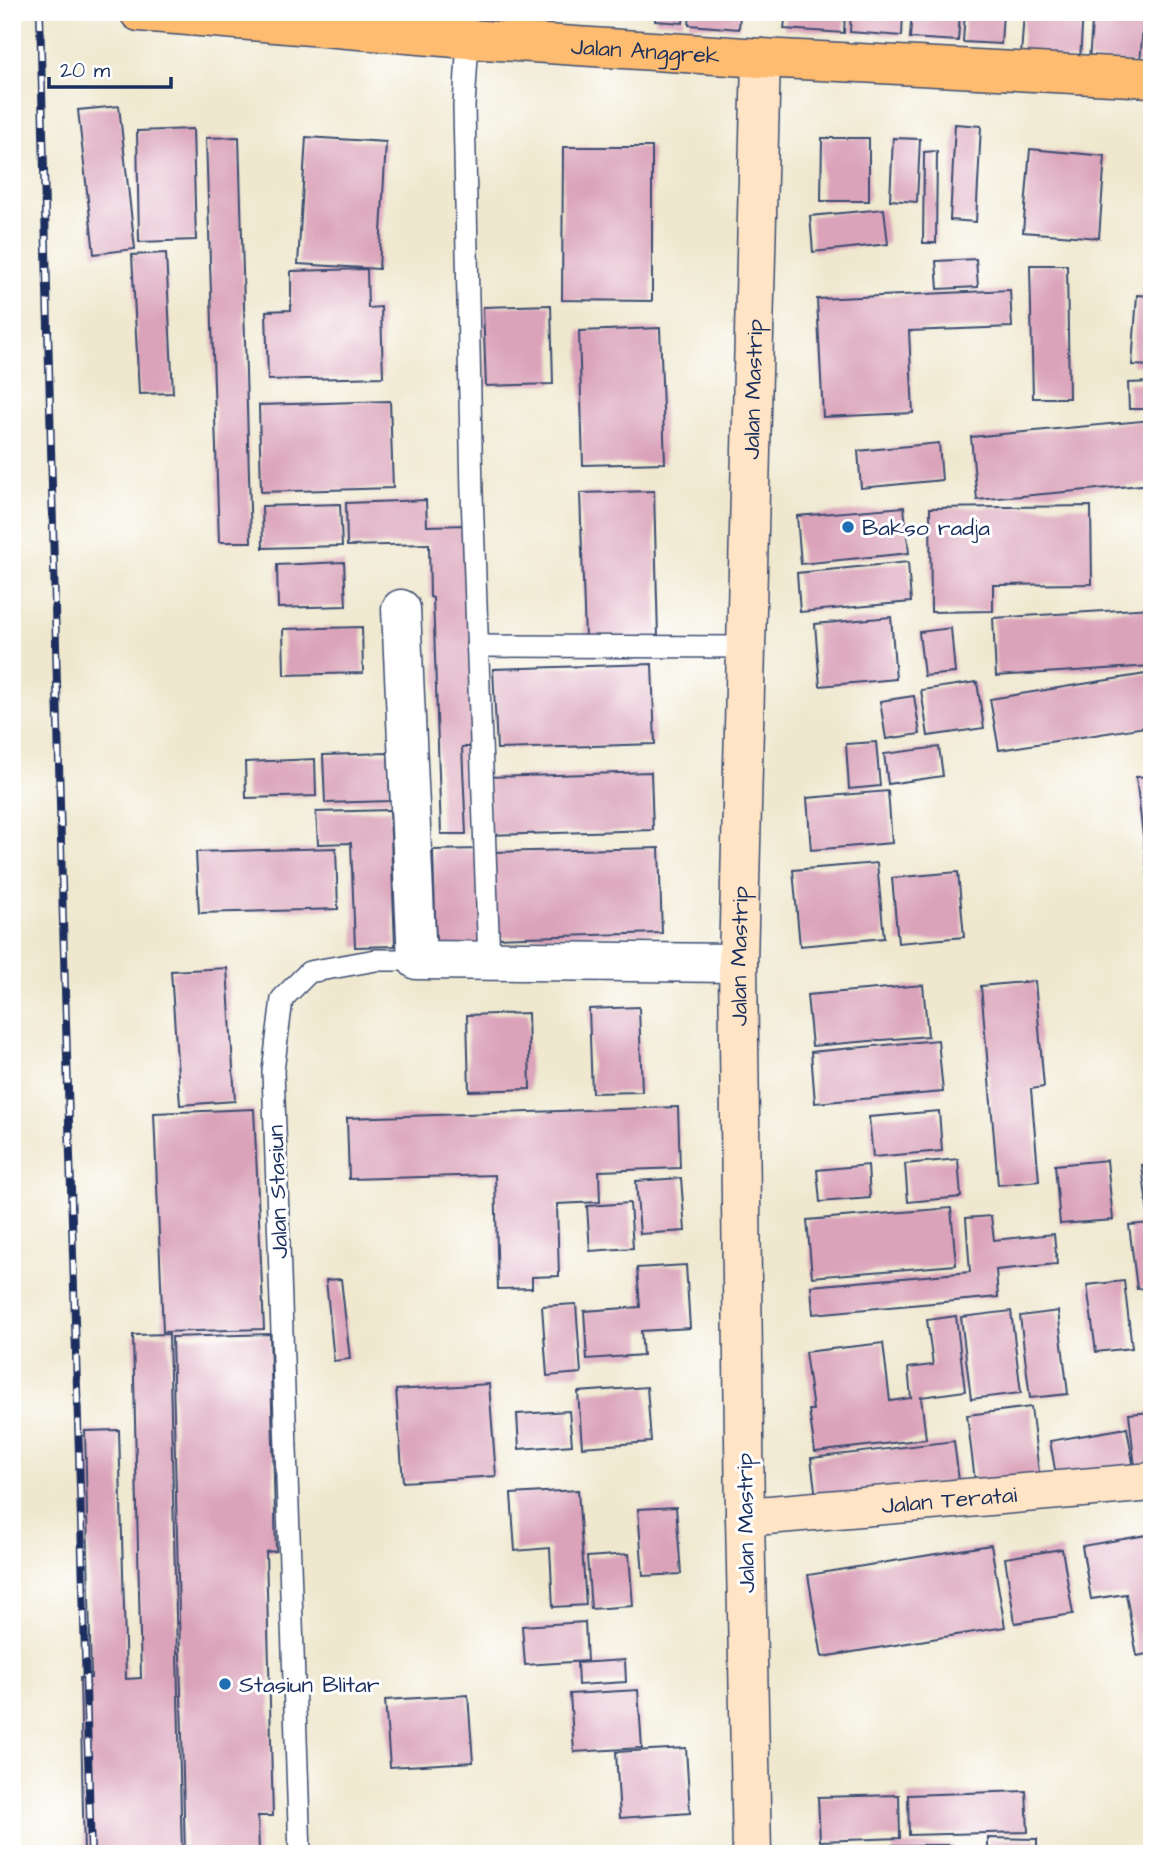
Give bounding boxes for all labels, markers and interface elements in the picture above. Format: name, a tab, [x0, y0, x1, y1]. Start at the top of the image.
street label: Jalan Anggrek	[570, 31, 721, 72]
scale bar	[49, 46, 172, 90]
text: 20 m	[60, 56, 111, 85]
street label: Jalan Mastrip	[736, 318, 771, 460]
place label: Bakso radja	[862, 512, 990, 544]
marker: Bakso radja	[840, 519, 856, 535]
street label: Jalan Mastrip	[723, 885, 757, 1027]
street label: Jalan Stasiun	[260, 1125, 296, 1259]
street label: Jalan Mastrip	[729, 1452, 763, 1593]
street label: Jalan Teratai	[880, 1479, 1019, 1522]
place label: Stasiun Blitar	[239, 1669, 380, 1701]
marker: Stasiun Blitar	[217, 1676, 233, 1692]

